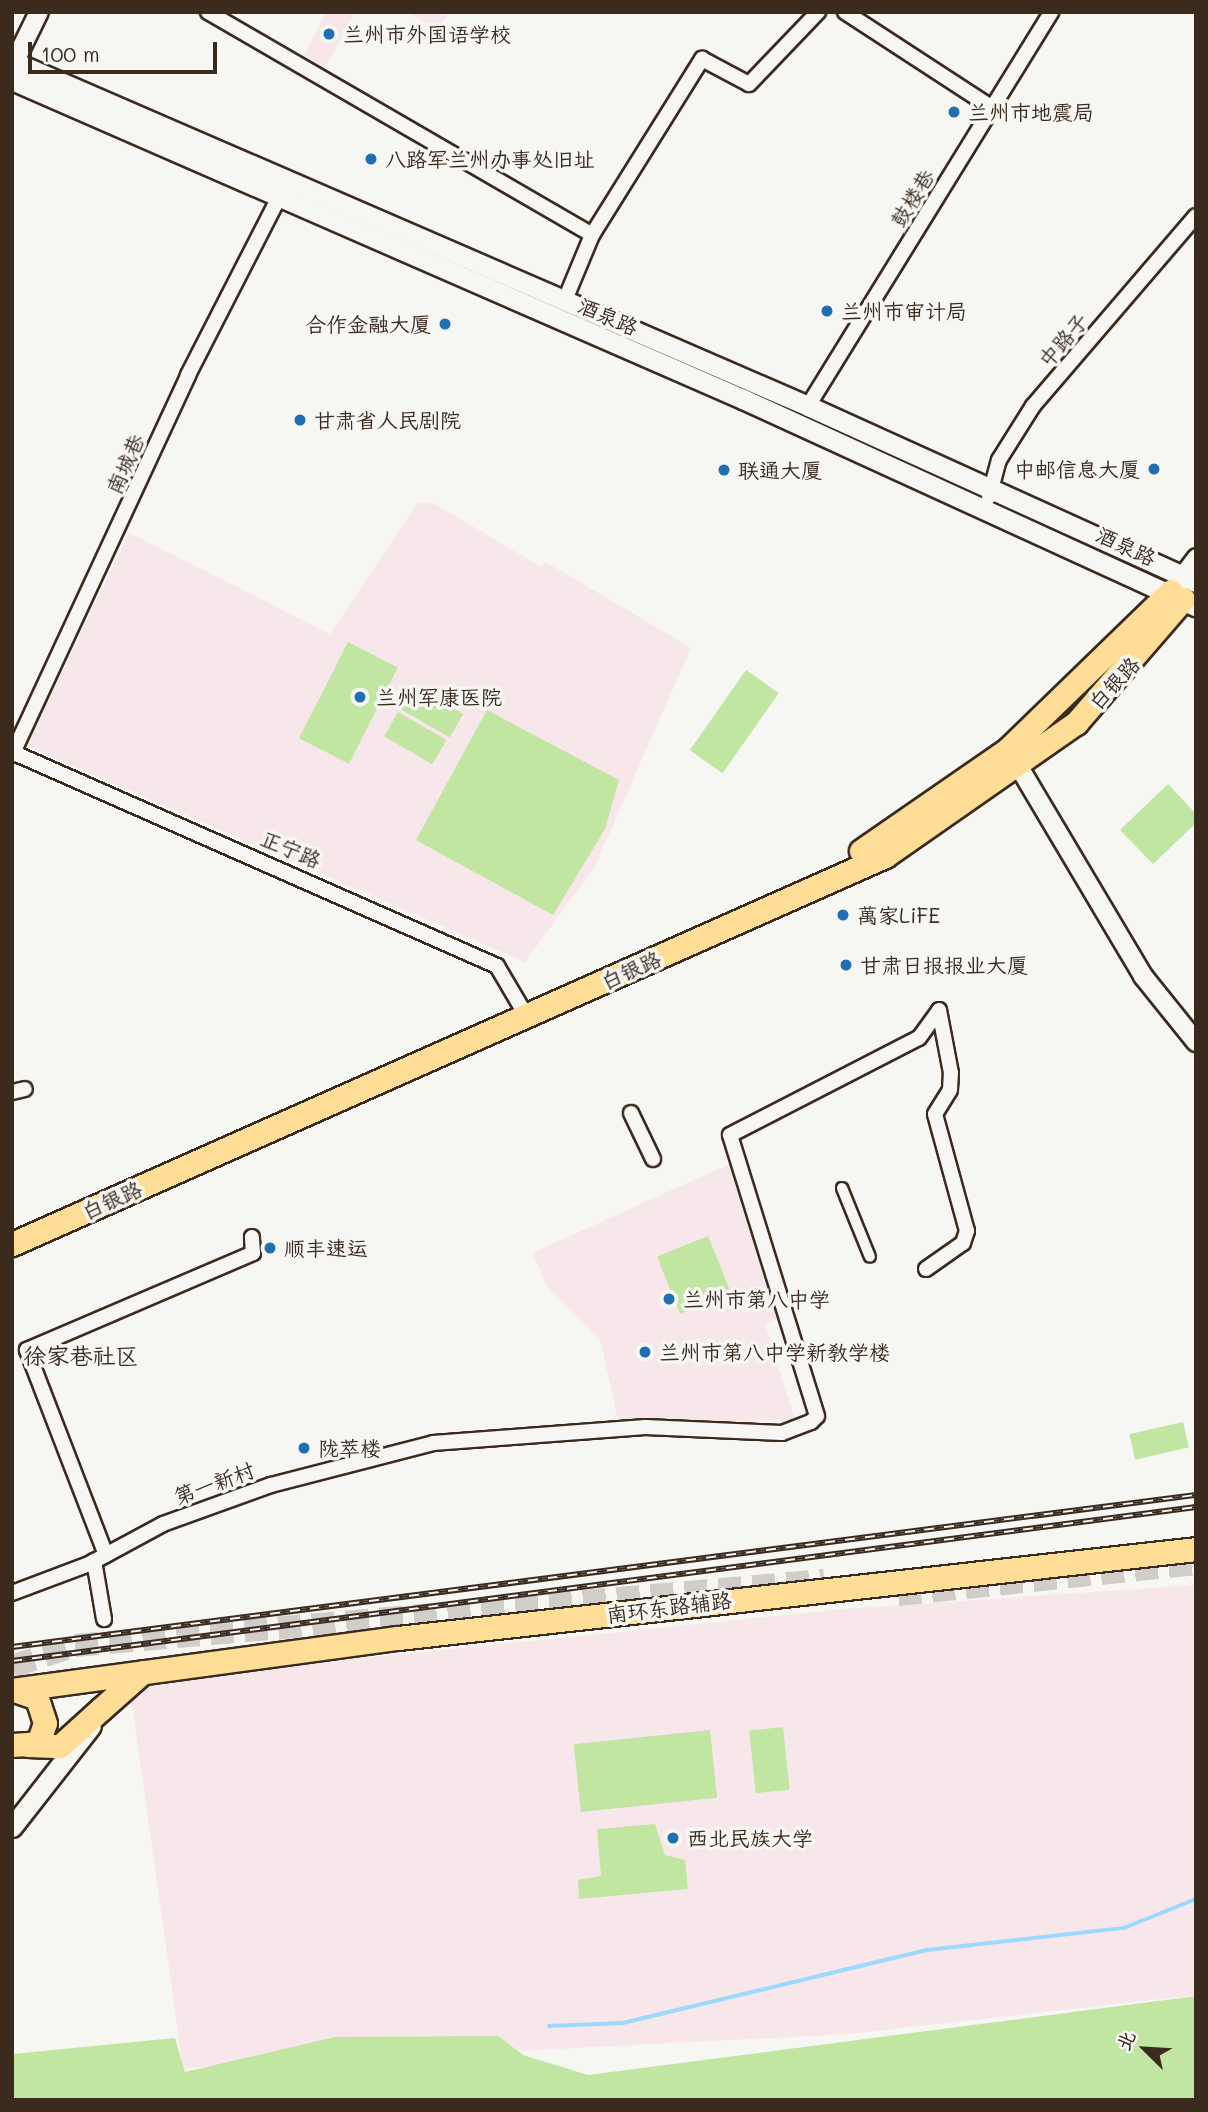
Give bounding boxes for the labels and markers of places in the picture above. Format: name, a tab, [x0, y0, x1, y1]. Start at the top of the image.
place label: 兰州市外国语学校	[343, 21, 511, 47]
marker: 兰州市外国语学校	[321, 26, 337, 42]
place label: 兰州市地震局	[968, 99, 1094, 125]
marker: 兰州市地震局	[946, 104, 962, 120]
place label: 八路军兰州办事处旧址	[385, 146, 595, 172]
marker: 八路军兰州办事处旧址	[363, 151, 379, 167]
place label: 兰州市审计局	[841, 298, 967, 324]
marker: 兰州市审计局	[819, 303, 835, 319]
place label: 合作金融大厦	[305, 311, 431, 337]
marker: 合作金融大厦	[437, 316, 453, 332]
place label: 甘肃省人民剧院	[314, 407, 461, 433]
marker: 甘肃省人民剧院	[292, 412, 308, 428]
place label: 中邮信息大厦	[1014, 456, 1140, 482]
place label: 联通大厦	[738, 457, 822, 483]
marker: 中邮信息大厦	[1146, 461, 1162, 477]
marker: 联通大厦	[716, 462, 732, 478]
place label: 兰州军康医院	[376, 684, 502, 710]
marker: 兰州军康医院	[350, 687, 370, 707]
place label: 萬家LiFE	[857, 902, 940, 928]
marker: 萬家LiFE	[835, 907, 851, 923]
place label: 甘肃日报报业大厦	[860, 952, 1028, 978]
marker: 甘肃日报报业大厦	[838, 957, 854, 973]
place label: 顺丰速运	[284, 1235, 368, 1261]
marker: 顺丰速运	[262, 1240, 278, 1256]
place label: 兰州市第八中学	[683, 1286, 830, 1312]
marker: 兰州市第八中学	[661, 1291, 677, 1307]
place label: 兰州市第八中学新教学楼	[659, 1339, 890, 1365]
marker: 兰州市第八中学新教学楼	[637, 1344, 653, 1360]
place label: 陇萃楼	[318, 1435, 381, 1461]
marker: 陇萃楼	[296, 1440, 312, 1456]
place label: 西北民族大学	[687, 1825, 813, 1851]
marker: 西北民族大学	[665, 1830, 681, 1846]

